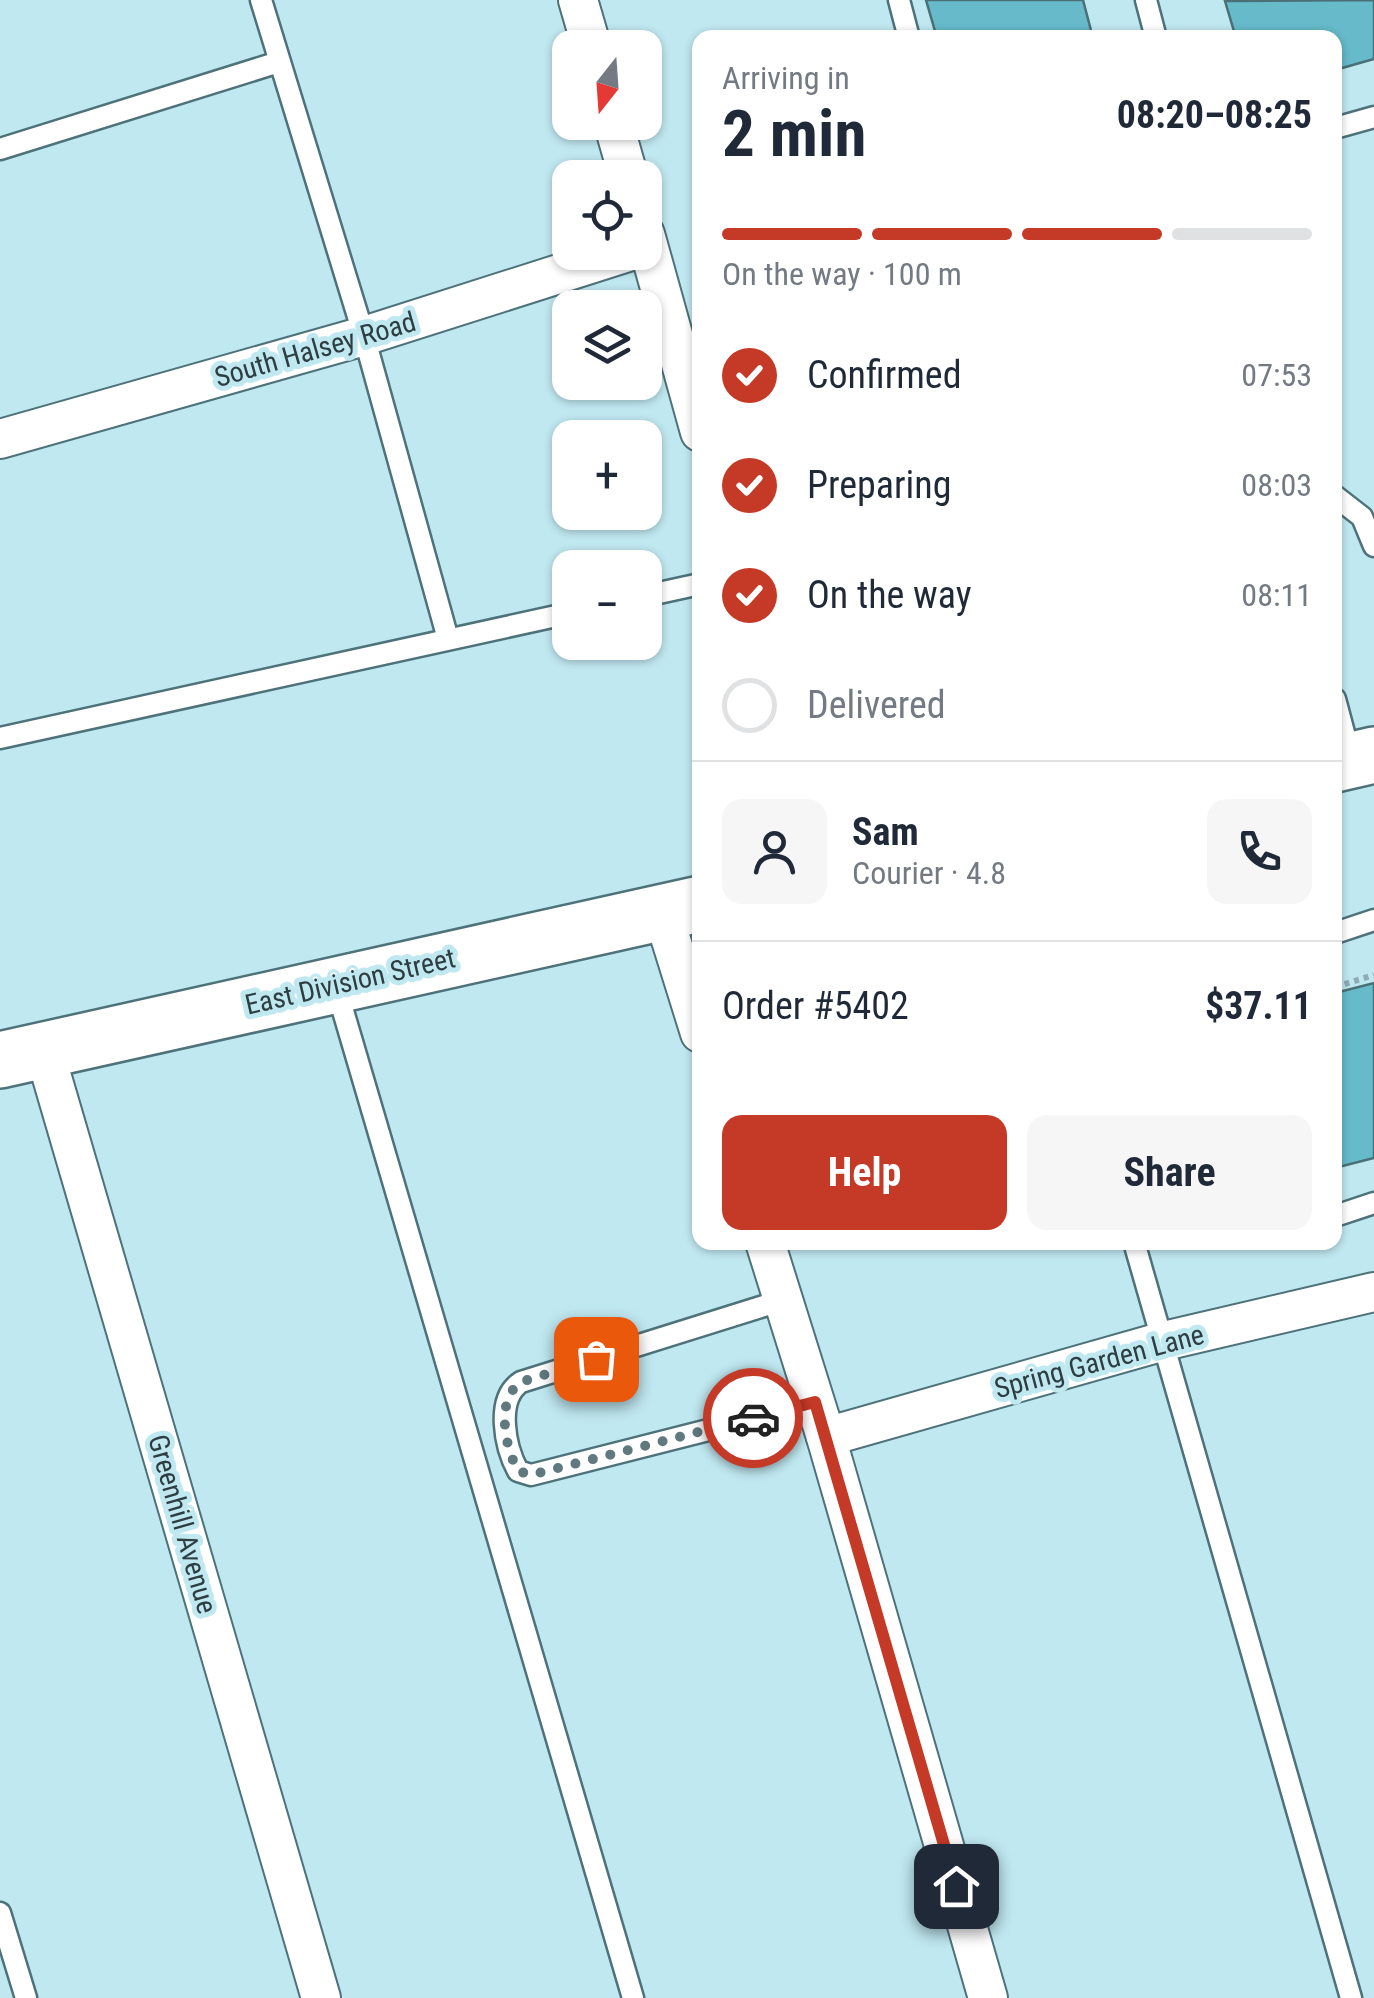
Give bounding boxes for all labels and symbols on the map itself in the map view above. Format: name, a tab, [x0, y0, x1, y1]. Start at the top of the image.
north arrow	[552, 30, 662, 140]
street label: South Halsey Road	[211, 305, 419, 394]
street label: East Division Street	[242, 941, 458, 1022]
pin	[554, 1317, 639, 1402]
street label: Spring Garden Lane	[991, 1318, 1208, 1405]
courier	[703, 1368, 803, 1468]
street label: Greenhill Avenue	[141, 1431, 224, 1617]
pin	[914, 1844, 999, 1929]

